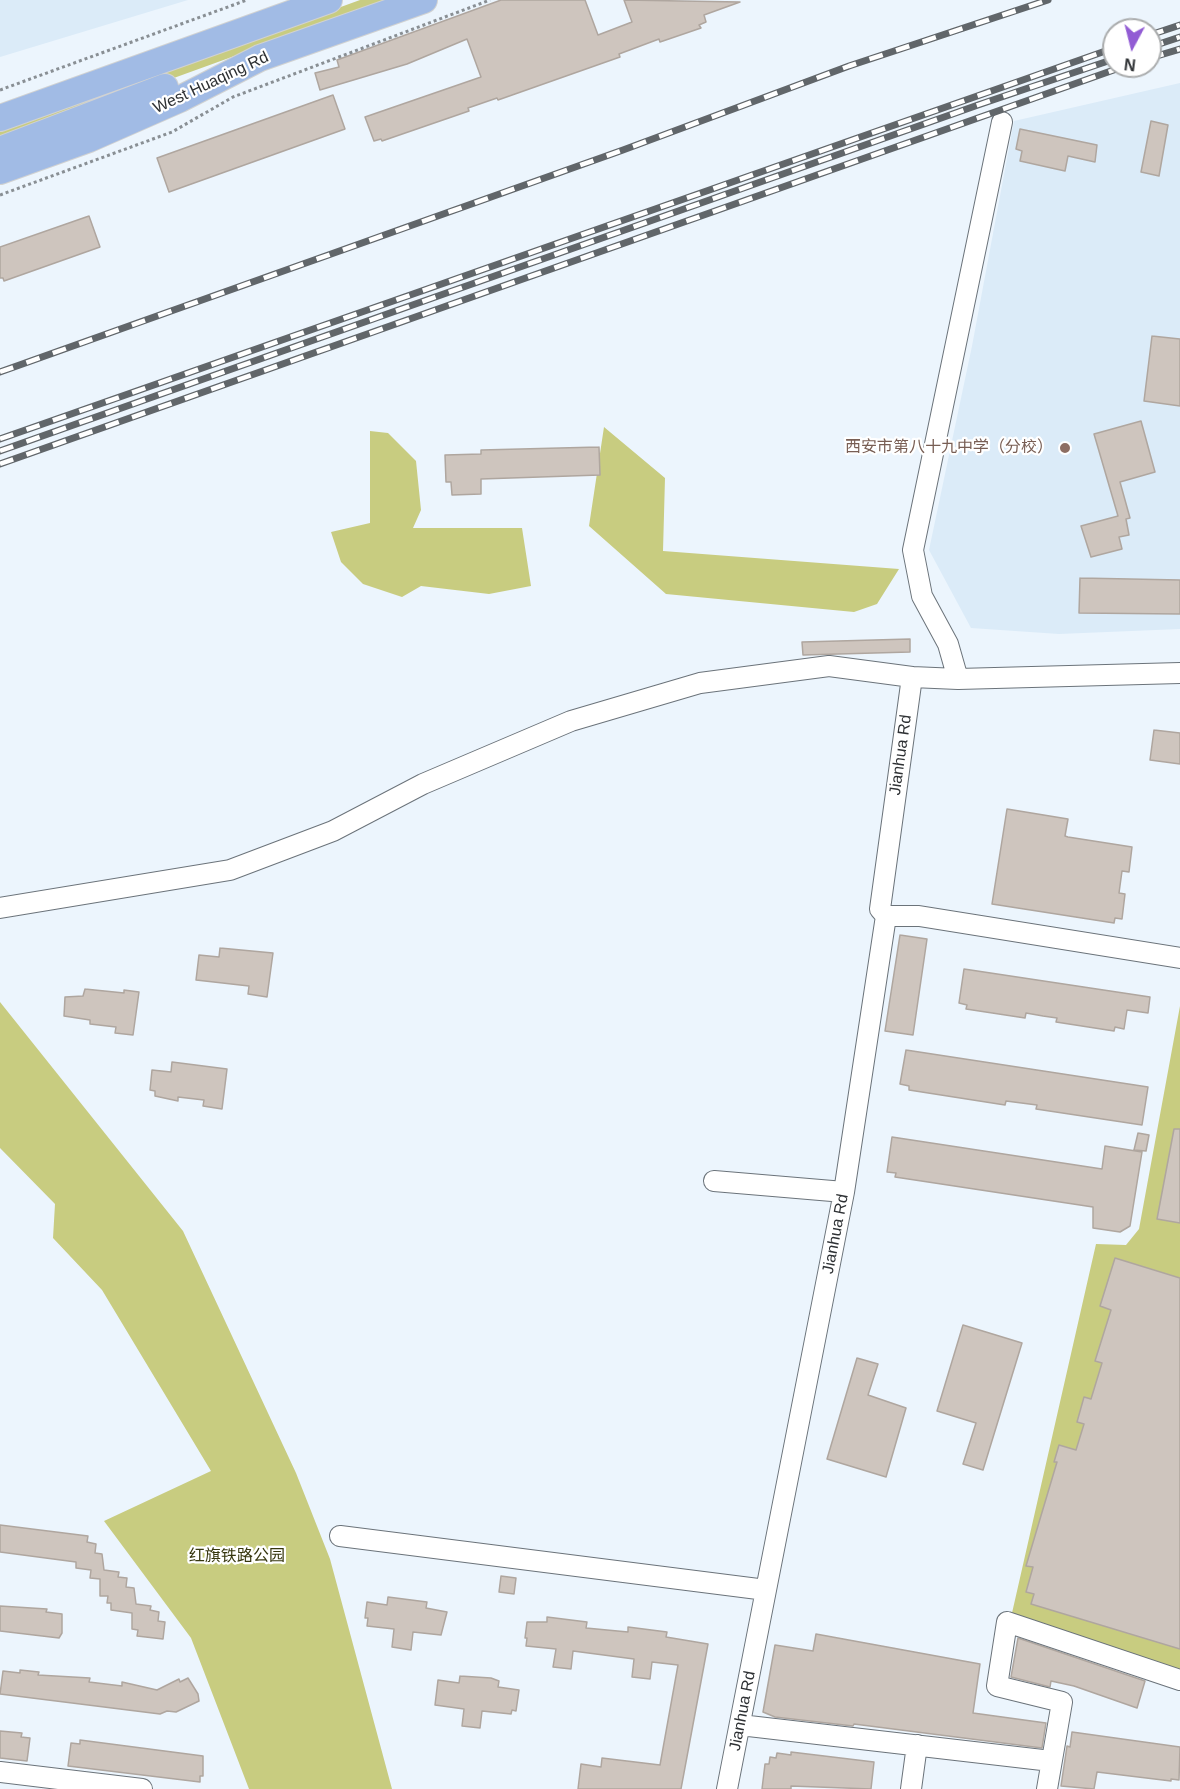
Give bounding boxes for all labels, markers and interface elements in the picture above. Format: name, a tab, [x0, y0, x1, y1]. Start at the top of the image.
north arrow	[1102, 18, 1162, 78]
street label: West Huaqing Rd	[150, 48, 272, 118]
text: N	[1123, 55, 1137, 74]
place label: 西安市第八十九中学（分校）	[845, 438, 1053, 458]
marker: 西安市第八十九中学（分校）	[1058, 441, 1072, 455]
street label: Jianhua Rd	[886, 714, 916, 796]
street label: Jianhua Rd	[819, 1192, 853, 1276]
park label: 红旗铁路公园	[189, 1547, 285, 1567]
street label: Jianhua Rd	[726, 1669, 760, 1753]

